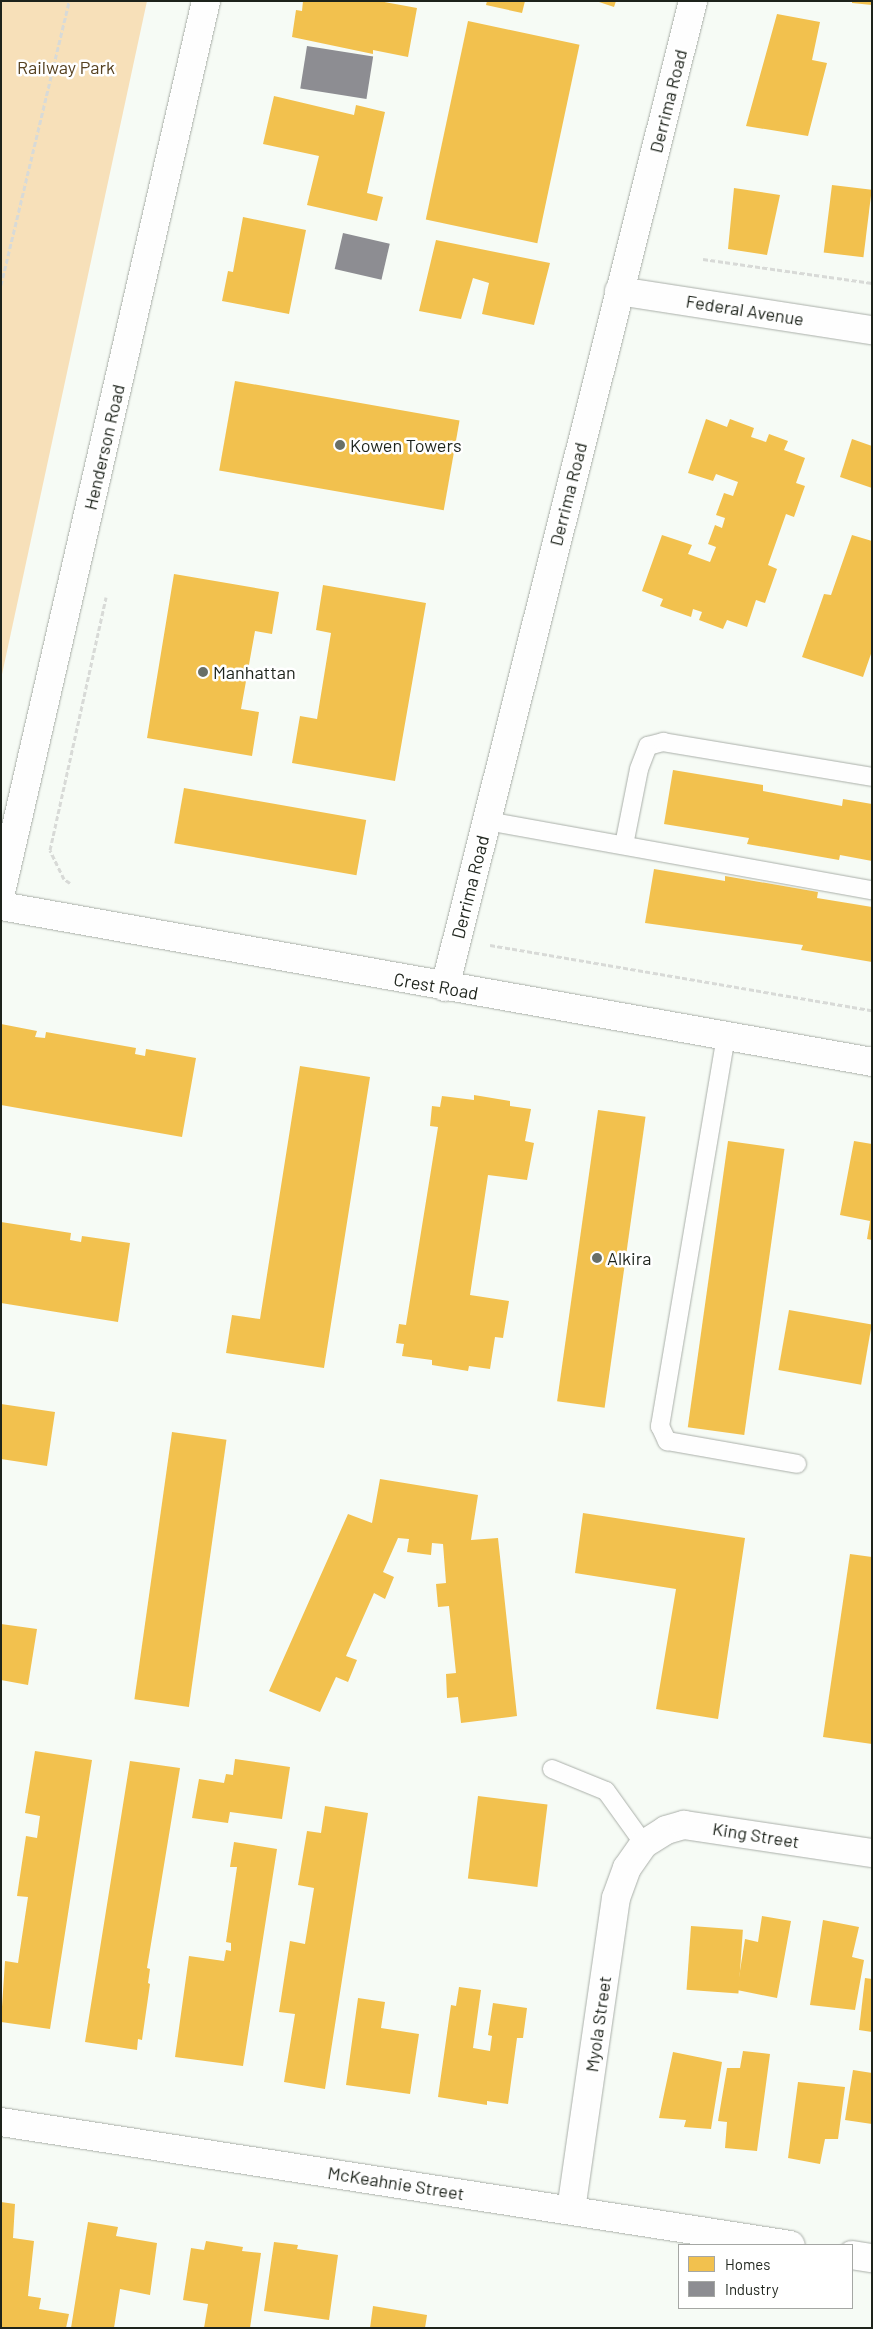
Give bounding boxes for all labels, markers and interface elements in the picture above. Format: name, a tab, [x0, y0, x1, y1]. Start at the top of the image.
street label: Derrima Road	[645, 47, 691, 155]
park label: Railway Park	[17, 56, 115, 78]
street label: Federal Avenue	[684, 290, 806, 330]
street label: Henderson Road	[79, 382, 129, 512]
place label: Kowen Towers	[350, 434, 462, 456]
marker: Kowen Towers	[334, 439, 346, 451]
street label: Derrima Road	[545, 440, 591, 548]
place label: Manhattan	[213, 661, 296, 683]
marker: Manhattan	[197, 666, 209, 678]
street label: Derrima Road	[447, 833, 493, 941]
street label: Crest Road	[392, 968, 480, 1004]
place label: Alkira	[607, 1247, 651, 1269]
marker: Alkira	[591, 1252, 603, 1264]
street label: King Street	[711, 1817, 801, 1853]
street label: Myola Street	[581, 1975, 615, 2073]
street label: McKeahnie Street	[326, 2162, 466, 2204]
legend	[678, 2244, 853, 2309]
text: Homes	[725, 2255, 770, 2273]
text: Industry	[725, 2280, 779, 2298]

